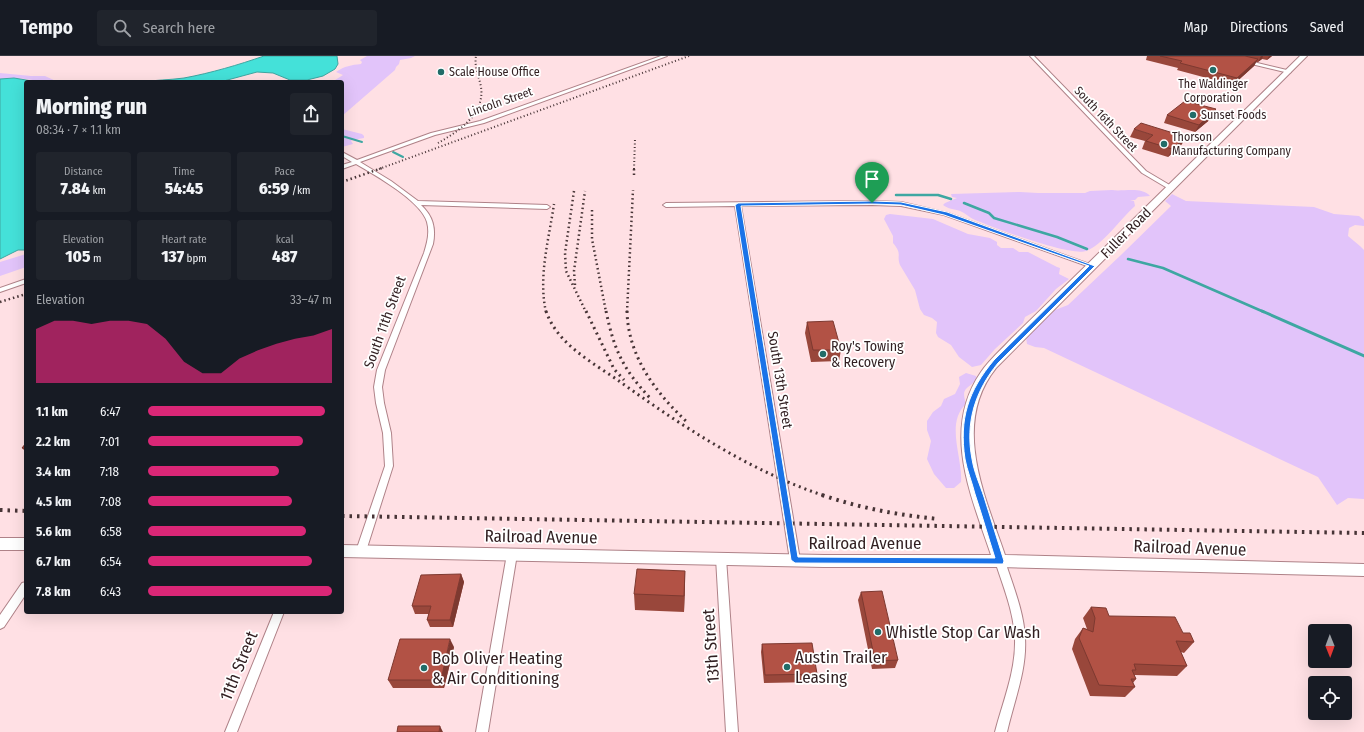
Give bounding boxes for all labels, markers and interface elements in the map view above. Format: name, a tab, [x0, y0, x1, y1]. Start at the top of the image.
search box	[97, 10, 377, 46]
text: Tempo	[20, 16, 73, 39]
icon: search	[111, 17, 133, 39]
text: Search here	[143, 19, 215, 37]
text: Map	[1184, 19, 1208, 36]
text: Directions	[1230, 19, 1288, 36]
text: Saved	[1310, 19, 1344, 36]
place label: Scale House Office	[449, 65, 540, 79]
marker: The Waldinger Corporation	[1208, 65, 1218, 75]
marker: Scale House Office	[436, 67, 446, 77]
place label: The Waldinger Corporation	[1178, 77, 1249, 105]
street label: Lincoln Street	[466, 84, 534, 120]
street label: South 16th Street	[1072, 84, 1141, 154]
text: Morning run	[36, 93, 147, 120]
button: share	[290, 93, 332, 135]
place label: Sunset Foods	[1201, 108, 1266, 122]
marker: Sunset Foods	[1188, 110, 1198, 120]
text: 08:34 · 7 × 1.1 km	[36, 122, 121, 137]
place label: Thorson Manufacturing Company	[1172, 130, 1291, 158]
marker: Thorson Manufacturing Company	[1159, 139, 1169, 149]
pin	[855, 162, 889, 203]
text: Distance	[64, 165, 103, 178]
text: Time	[173, 165, 195, 178]
text: Pace	[274, 165, 295, 178]
icon: arrive	[861, 168, 883, 190]
text: 7.84	[61, 178, 90, 199]
text: 54:45	[165, 178, 203, 199]
text: 6:59	[259, 178, 289, 199]
text: km	[90, 184, 106, 197]
text: /km	[289, 184, 311, 197]
street label: Fuller Road	[1097, 204, 1155, 262]
text: Elevation	[63, 233, 104, 246]
text: Heart rate	[161, 233, 207, 246]
text: kcal	[276, 233, 294, 246]
text: 105	[65, 246, 90, 267]
text: 137	[161, 246, 184, 267]
text: 487	[272, 246, 297, 267]
text: m	[90, 252, 102, 265]
text: bpm	[184, 252, 207, 265]
street label: South 11th Street	[360, 273, 410, 371]
text: Elevation	[36, 292, 85, 307]
text: 33–47 m	[290, 292, 332, 307]
street label: South 13th Street	[764, 330, 796, 430]
place label: Roy's Towing & Recovery	[831, 338, 904, 371]
marker: Roy's Towing & Recovery	[818, 349, 828, 359]
text: 1.1 km	[36, 404, 68, 419]
text: 6:47	[100, 404, 120, 419]
text: 2.2 km	[36, 434, 70, 449]
text: 7:01	[100, 434, 120, 449]
text: 3.4 km	[36, 464, 71, 479]
text: 7:18	[100, 464, 119, 479]
text: 4.5 km	[36, 494, 71, 509]
text: 7:08	[100, 494, 121, 509]
text: 5.6 km	[36, 524, 71, 539]
text: 6:58	[100, 524, 122, 539]
street label: Railroad Avenue	[484, 526, 598, 548]
street label: Railroad Avenue	[809, 533, 921, 554]
street label: Railroad Avenue	[1133, 536, 1247, 560]
text: 6.7 km	[36, 554, 71, 569]
text: 6:54	[100, 554, 122, 569]
text: 7.8 km	[36, 584, 71, 599]
text: 6:43	[100, 584, 121, 599]
street label: 13th Street	[698, 608, 724, 684]
place label: Whistle Stop Car Wash	[886, 622, 1041, 643]
north arrow	[1308, 624, 1352, 668]
map controls	[1308, 624, 1352, 720]
marker: Whistle Stop Car Wash	[873, 627, 883, 637]
street label: 11th Street	[216, 628, 263, 704]
place label: Austin Trailer Leasing	[795, 647, 887, 688]
place label: Bob Oliver Heating & Air Conditioning	[432, 648, 562, 689]
marker: Austin Trailer Leasing	[782, 662, 792, 672]
marker: Bob Oliver Heating & Air Conditioning	[419, 663, 429, 673]
button: locate	[1308, 676, 1352, 720]

